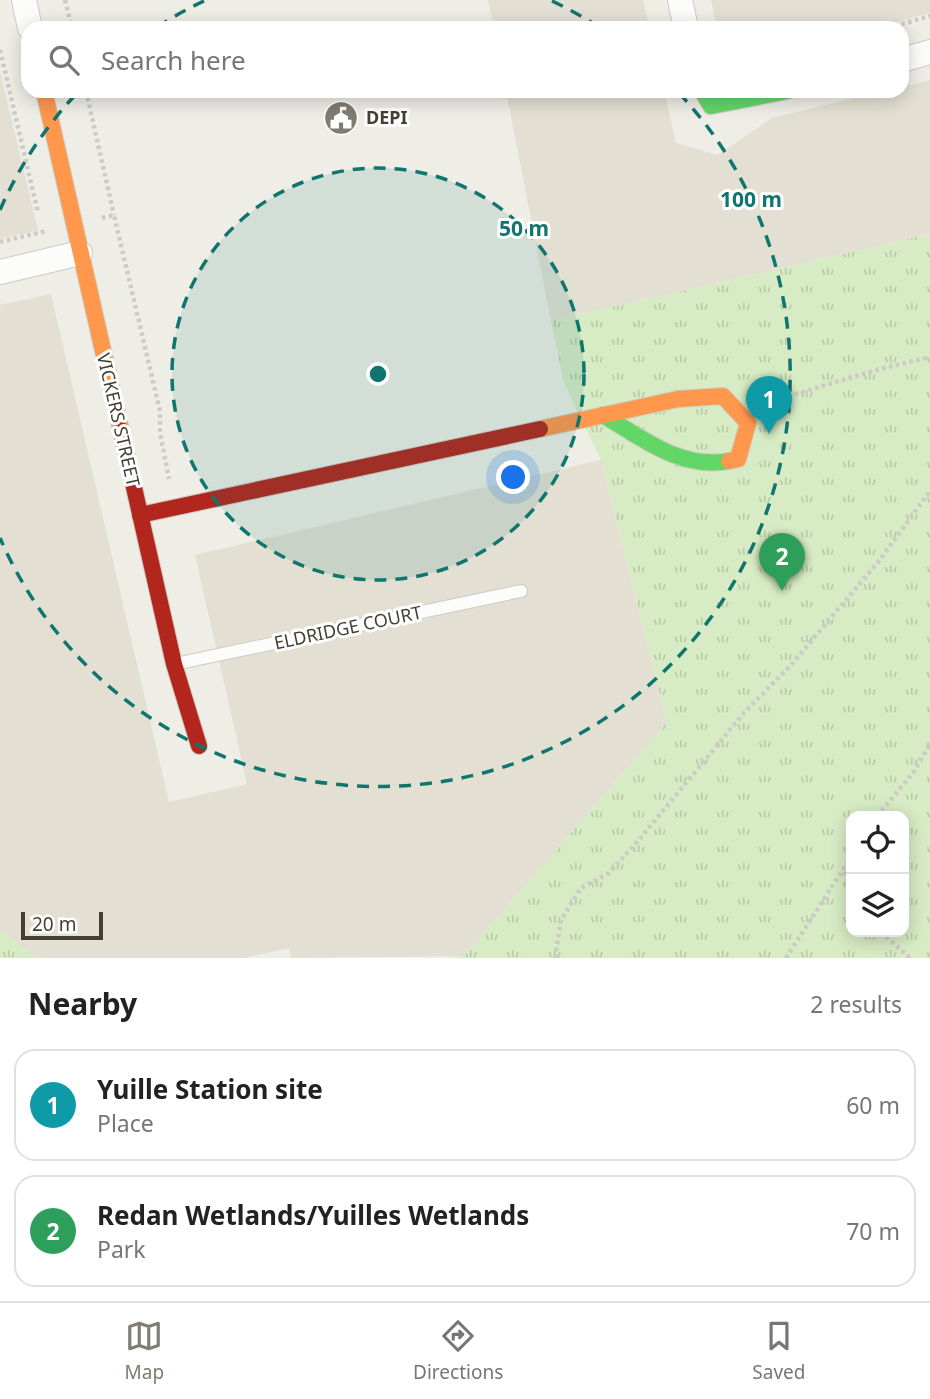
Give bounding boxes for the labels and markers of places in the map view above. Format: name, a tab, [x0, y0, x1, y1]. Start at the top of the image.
public building icon: DEPI	[322, 99, 360, 137]
place label: DEPI	[366, 105, 407, 129]
centre of rings	[366, 362, 390, 386]
pin: 1	[746, 376, 792, 434]
pin: 2	[759, 533, 805, 591]

